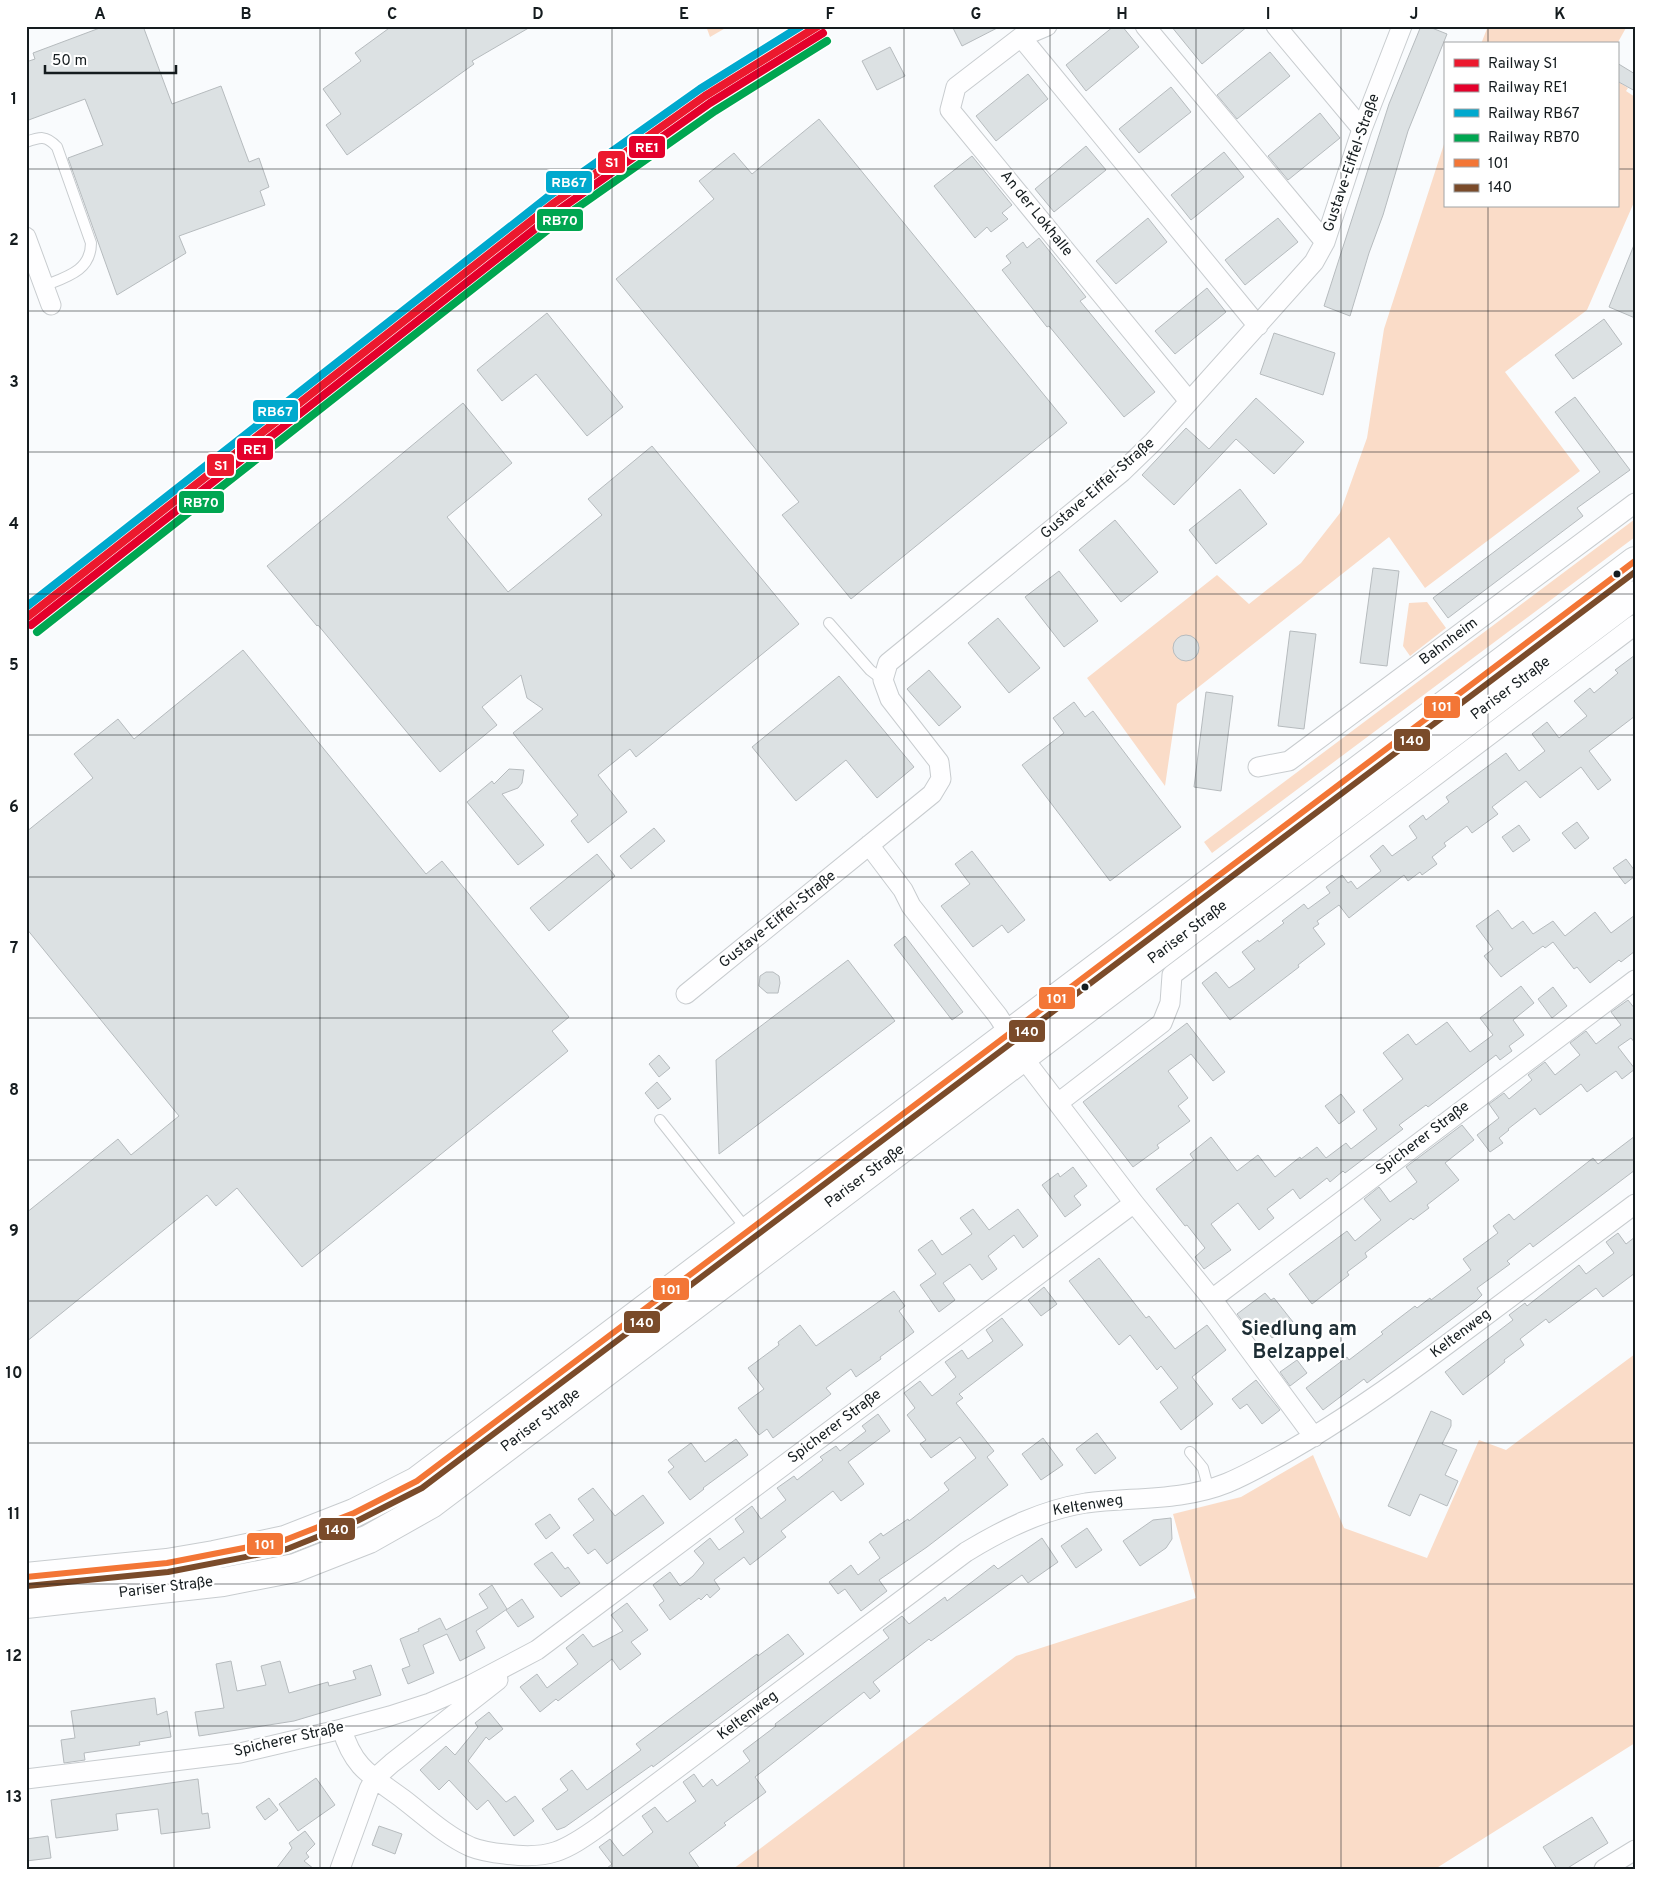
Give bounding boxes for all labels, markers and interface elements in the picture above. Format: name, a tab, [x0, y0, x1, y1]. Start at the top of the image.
text: A	[94, 5, 106, 25]
text: B	[240, 5, 252, 25]
text: C	[387, 5, 397, 25]
text: D	[532, 5, 544, 25]
text: E	[679, 5, 689, 25]
text: F	[825, 5, 835, 25]
text: G	[971, 5, 981, 25]
text: H	[1116, 5, 1128, 25]
text: I	[1266, 5, 1270, 25]
text: J	[1410, 5, 1418, 25]
text: K	[1554, 5, 1566, 25]
scale bar	[45, 42, 176, 74]
legend	[1444, 42, 1618, 208]
text: 50 m	[52, 52, 87, 71]
text: Railway S1	[1488, 55, 1558, 74]
text: Railway RE1	[1488, 79, 1568, 98]
text: 1	[11, 90, 17, 110]
street label: Gustave-Eiffel-Straße	[1319, 91, 1385, 235]
text: Railway RB67	[1488, 105, 1580, 124]
text: Railway RB70	[1488, 129, 1580, 148]
line badge: RE1	[628, 135, 666, 159]
text: RE1	[635, 140, 659, 157]
line badge: S1	[597, 150, 626, 174]
text: S1	[605, 155, 619, 172]
text: 101	[1488, 155, 1509, 174]
street label: An der Lokhalle	[996, 167, 1076, 261]
line badge: RB67	[545, 170, 593, 194]
text: RB67	[551, 175, 587, 192]
text: 140	[1488, 179, 1512, 198]
line badge: RB70	[536, 208, 584, 232]
text: RB70	[542, 213, 578, 230]
text: 2	[9, 231, 19, 251]
text: 3	[9, 373, 19, 393]
line badge: RB67	[252, 399, 299, 423]
text: RB67	[257, 404, 293, 421]
street label: Gustave-Eiffel-Straße	[1037, 434, 1159, 544]
line badge: RE1	[236, 437, 274, 461]
text: RE1	[243, 442, 267, 459]
line badge: S1	[206, 453, 235, 477]
text: S1	[214, 458, 228, 475]
line badge: RB70	[178, 490, 225, 514]
text: RB70	[183, 495, 219, 512]
text: 4	[9, 515, 19, 535]
unlabelled marker	[1612, 569, 1622, 579]
street label: Bahnheim	[1416, 614, 1482, 670]
street label: Pariser Straße	[1467, 653, 1555, 725]
text: 5	[9, 656, 19, 676]
line badge: 101	[1423, 695, 1461, 719]
text: 101	[1432, 699, 1452, 716]
line badge: 140	[1393, 728, 1431, 752]
text: 140	[1400, 733, 1424, 750]
text: 6	[9, 798, 19, 818]
street label: Gustave-Eiffel-Straße	[716, 867, 840, 973]
street label: Pariser Straße	[1144, 897, 1232, 969]
text: 7	[10, 939, 18, 959]
unlabelled marker	[1080, 982, 1090, 992]
line badge: 101	[1038, 986, 1076, 1010]
text: 101	[1047, 991, 1067, 1008]
line badge: 140	[1008, 1019, 1046, 1043]
text: 140	[1015, 1024, 1039, 1041]
text: 8	[9, 1081, 19, 1101]
street label: Spicherer Straße	[1372, 1098, 1474, 1180]
street label: Pariser Straße	[821, 1141, 909, 1213]
text: 9	[9, 1222, 19, 1242]
line badge: 101	[652, 1277, 690, 1301]
text: 101	[661, 1282, 681, 1299]
street label: Keltenweg	[1427, 1305, 1495, 1363]
line badge: 140	[623, 1310, 661, 1334]
text: 140	[630, 1315, 654, 1332]
district label: Siedlung am Belzappel	[1241, 1317, 1357, 1366]
text: 10	[6, 1364, 22, 1384]
street label: Pariser Straße	[497, 1385, 585, 1457]
street label: Spicherer Straße	[784, 1386, 886, 1468]
street label: Keltenweg	[1051, 1491, 1125, 1521]
text: 11	[8, 1505, 20, 1525]
line badge: 140	[318, 1517, 356, 1541]
text: 140	[325, 1522, 349, 1539]
line badge: 101	[246, 1532, 284, 1556]
text: 101	[255, 1537, 275, 1554]
street label: Pariser Straße	[118, 1573, 214, 1603]
text: 12	[6, 1647, 22, 1667]
street label: Keltenweg	[714, 1687, 782, 1745]
street label: Spicherer Straße	[232, 1718, 346, 1762]
text: 13	[6, 1788, 22, 1808]

